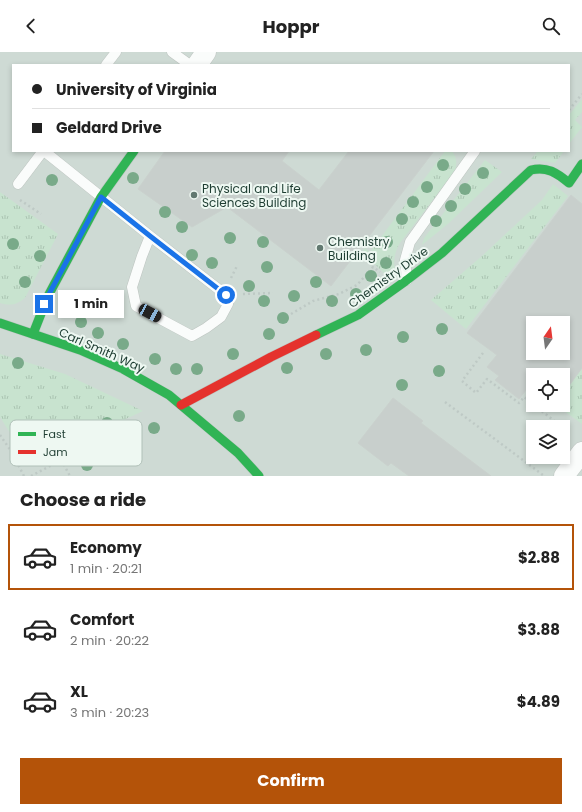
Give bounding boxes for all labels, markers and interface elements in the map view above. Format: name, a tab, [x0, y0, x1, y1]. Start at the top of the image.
text: Hoppr	[263, 14, 319, 39]
icon: back	[20, 15, 42, 37]
icon: search	[540, 15, 562, 37]
text: University of Virginia	[56, 79, 217, 100]
text: Geldard Drive	[56, 117, 162, 138]
place label: Physical and Life Sciences Building	[202, 180, 306, 211]
marker: Physical and Life Sciences Building	[189, 190, 199, 200]
place label: Chemistry Building	[328, 233, 390, 264]
street label: Chemistry Drive	[345, 242, 431, 312]
marker: Chemistry Building	[315, 243, 325, 253]
route start	[217, 286, 235, 304]
callout: 1 min	[58, 290, 124, 318]
text: 1 min	[74, 294, 108, 313]
route end	[35, 295, 53, 313]
car	[137, 302, 163, 324]
north arrow	[526, 316, 570, 360]
map controls	[526, 316, 570, 464]
street label: Carl Smith Way	[56, 323, 148, 377]
button: locate	[526, 368, 570, 412]
legend	[10, 420, 142, 466]
button: layers	[526, 420, 570, 464]
text: Fast	[43, 426, 66, 442]
text: Jam	[43, 444, 68, 460]
text: Choose a ride	[20, 487, 146, 512]
text: Economy	[70, 537, 142, 558]
icon: car	[22, 539, 58, 575]
text: $2.88	[518, 547, 560, 568]
text: 1 min · 20:21	[70, 559, 142, 578]
text: Comfort	[70, 609, 134, 630]
icon: car	[22, 611, 58, 647]
text: $3.88	[517, 619, 560, 640]
text: 2 min · 20:22	[70, 631, 149, 650]
text: XL	[70, 681, 88, 702]
icon: car	[22, 683, 58, 719]
text: $4.89	[517, 691, 560, 712]
text: 3 min · 20:23	[70, 703, 149, 722]
button: Confirm	[20, 758, 562, 804]

